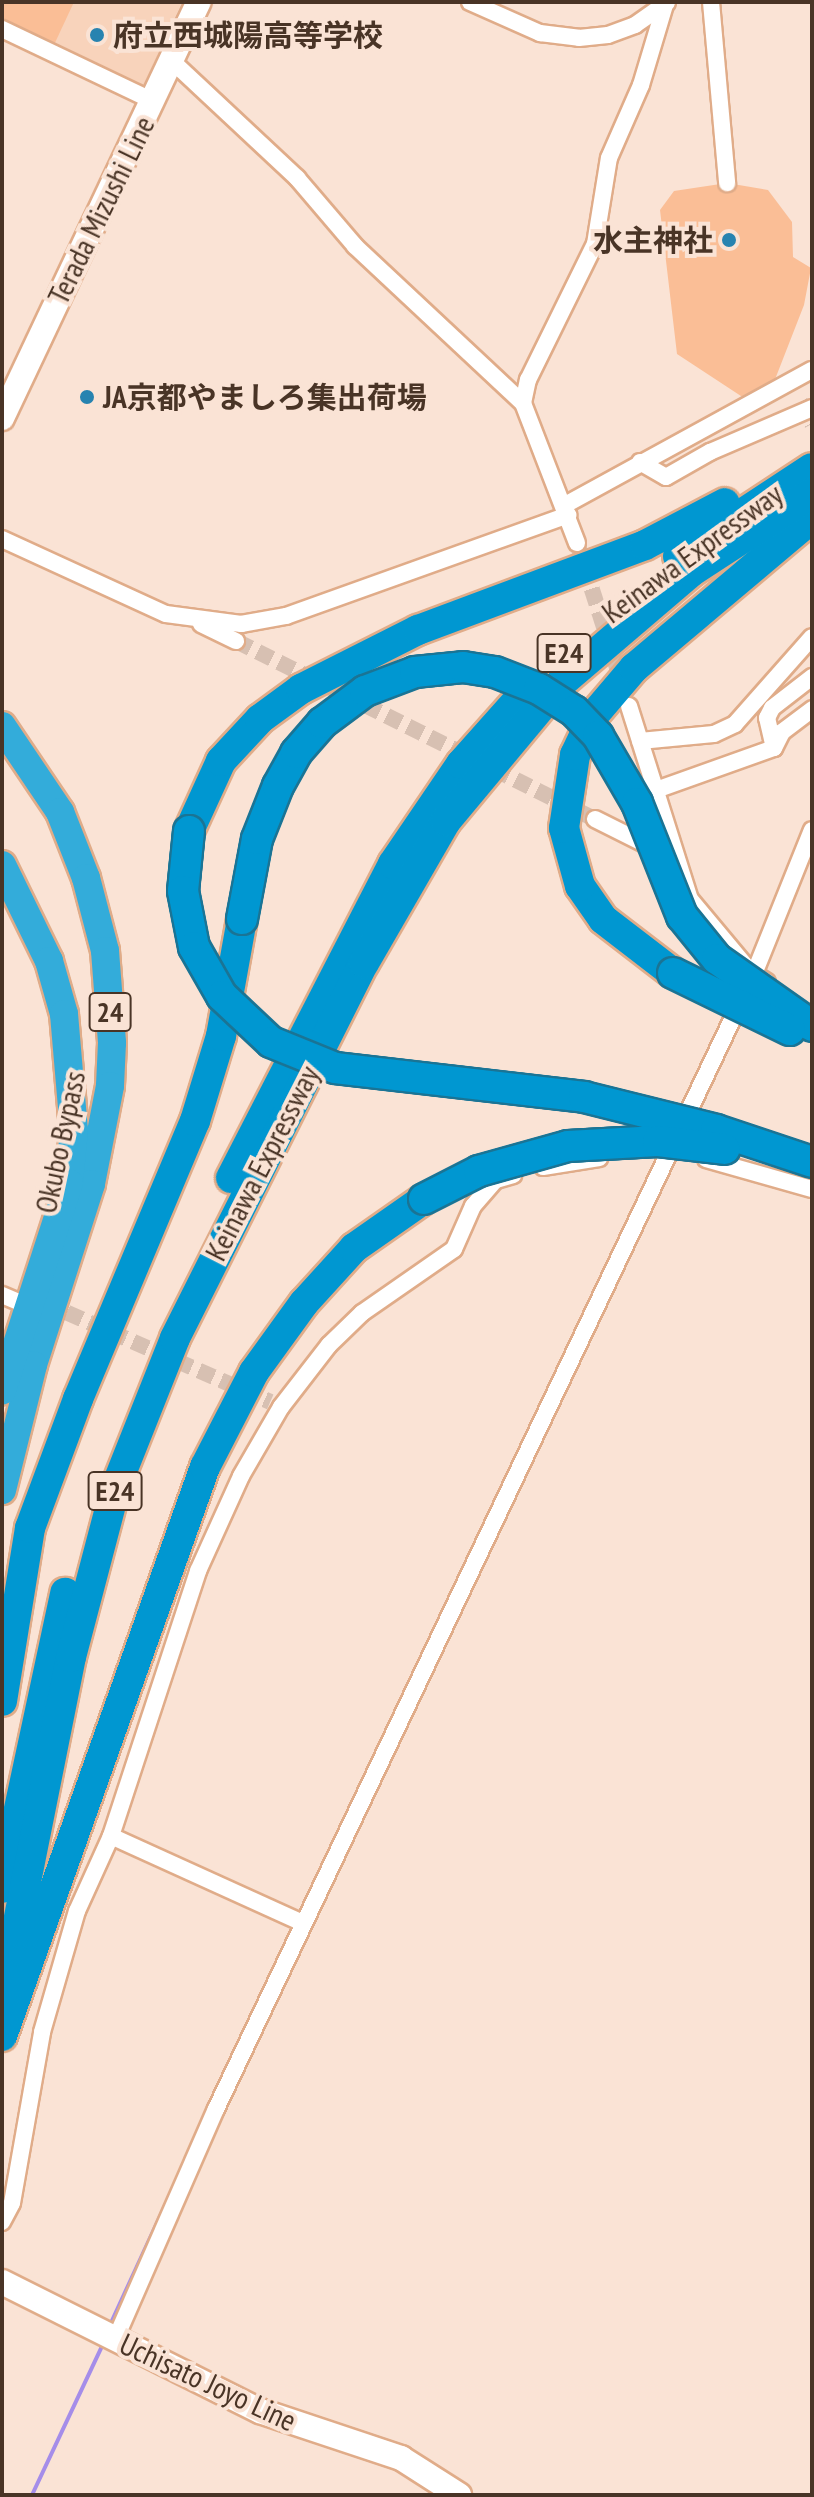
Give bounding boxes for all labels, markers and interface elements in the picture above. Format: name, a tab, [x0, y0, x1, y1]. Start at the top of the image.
place label: 府立西城陽高等学校	[113, 17, 383, 53]
marker: 府立西城陽高等学校	[88, 26, 106, 44]
street label: Terada Mizushi Line	[40, 110, 162, 310]
place label: 水主神社	[593, 222, 713, 258]
marker: 水主神社	[720, 231, 738, 249]
place label: JA京都やましろ集出荷場	[103, 379, 427, 415]
marker: JA京都やましろ集出荷場	[78, 388, 96, 406]
street label: Keinawa Expressway	[595, 476, 789, 630]
road number: E24	[536, 629, 592, 677]
road number: 24	[88, 988, 132, 1036]
street label: Keinawa Expressway	[197, 1060, 327, 1266]
street label: Okubo Bypass	[27, 1068, 93, 1216]
road number: E24	[87, 1467, 143, 1515]
street label: Uchisato Joyo Line	[114, 2325, 302, 2439]

